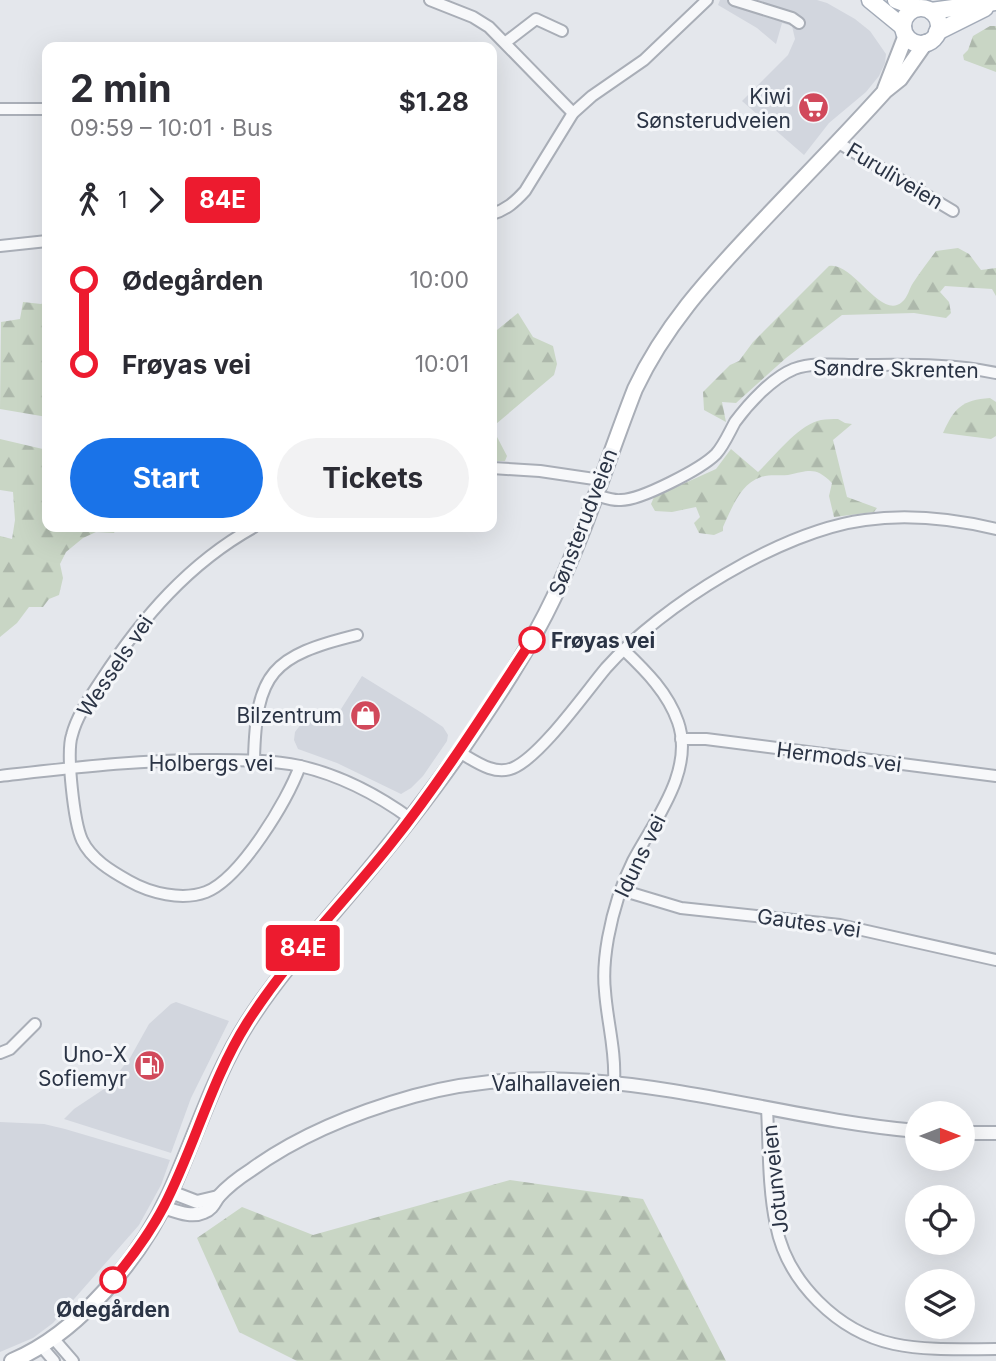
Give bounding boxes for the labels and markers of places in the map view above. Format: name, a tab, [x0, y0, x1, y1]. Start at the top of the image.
place label: Kiwi Sønsterudveien	[636, 84, 791, 133]
supermarket icon: Kiwi Sønsterudveien	[797, 91, 831, 125]
marker: Frøyas vei	[519, 627, 545, 653]
place label: Frøyas vei	[551, 628, 655, 653]
shop icon: Bilzentrum	[348, 698, 382, 732]
place label: Bilzentrum	[237, 703, 342, 728]
place label: Uno-X Sofiemyr	[38, 1042, 127, 1091]
fuel station icon: Uno-X Sofiemyr	[133, 1049, 167, 1083]
marker: Ødegården	[100, 1267, 126, 1293]
place label: Ødegården	[56, 1297, 170, 1322]

